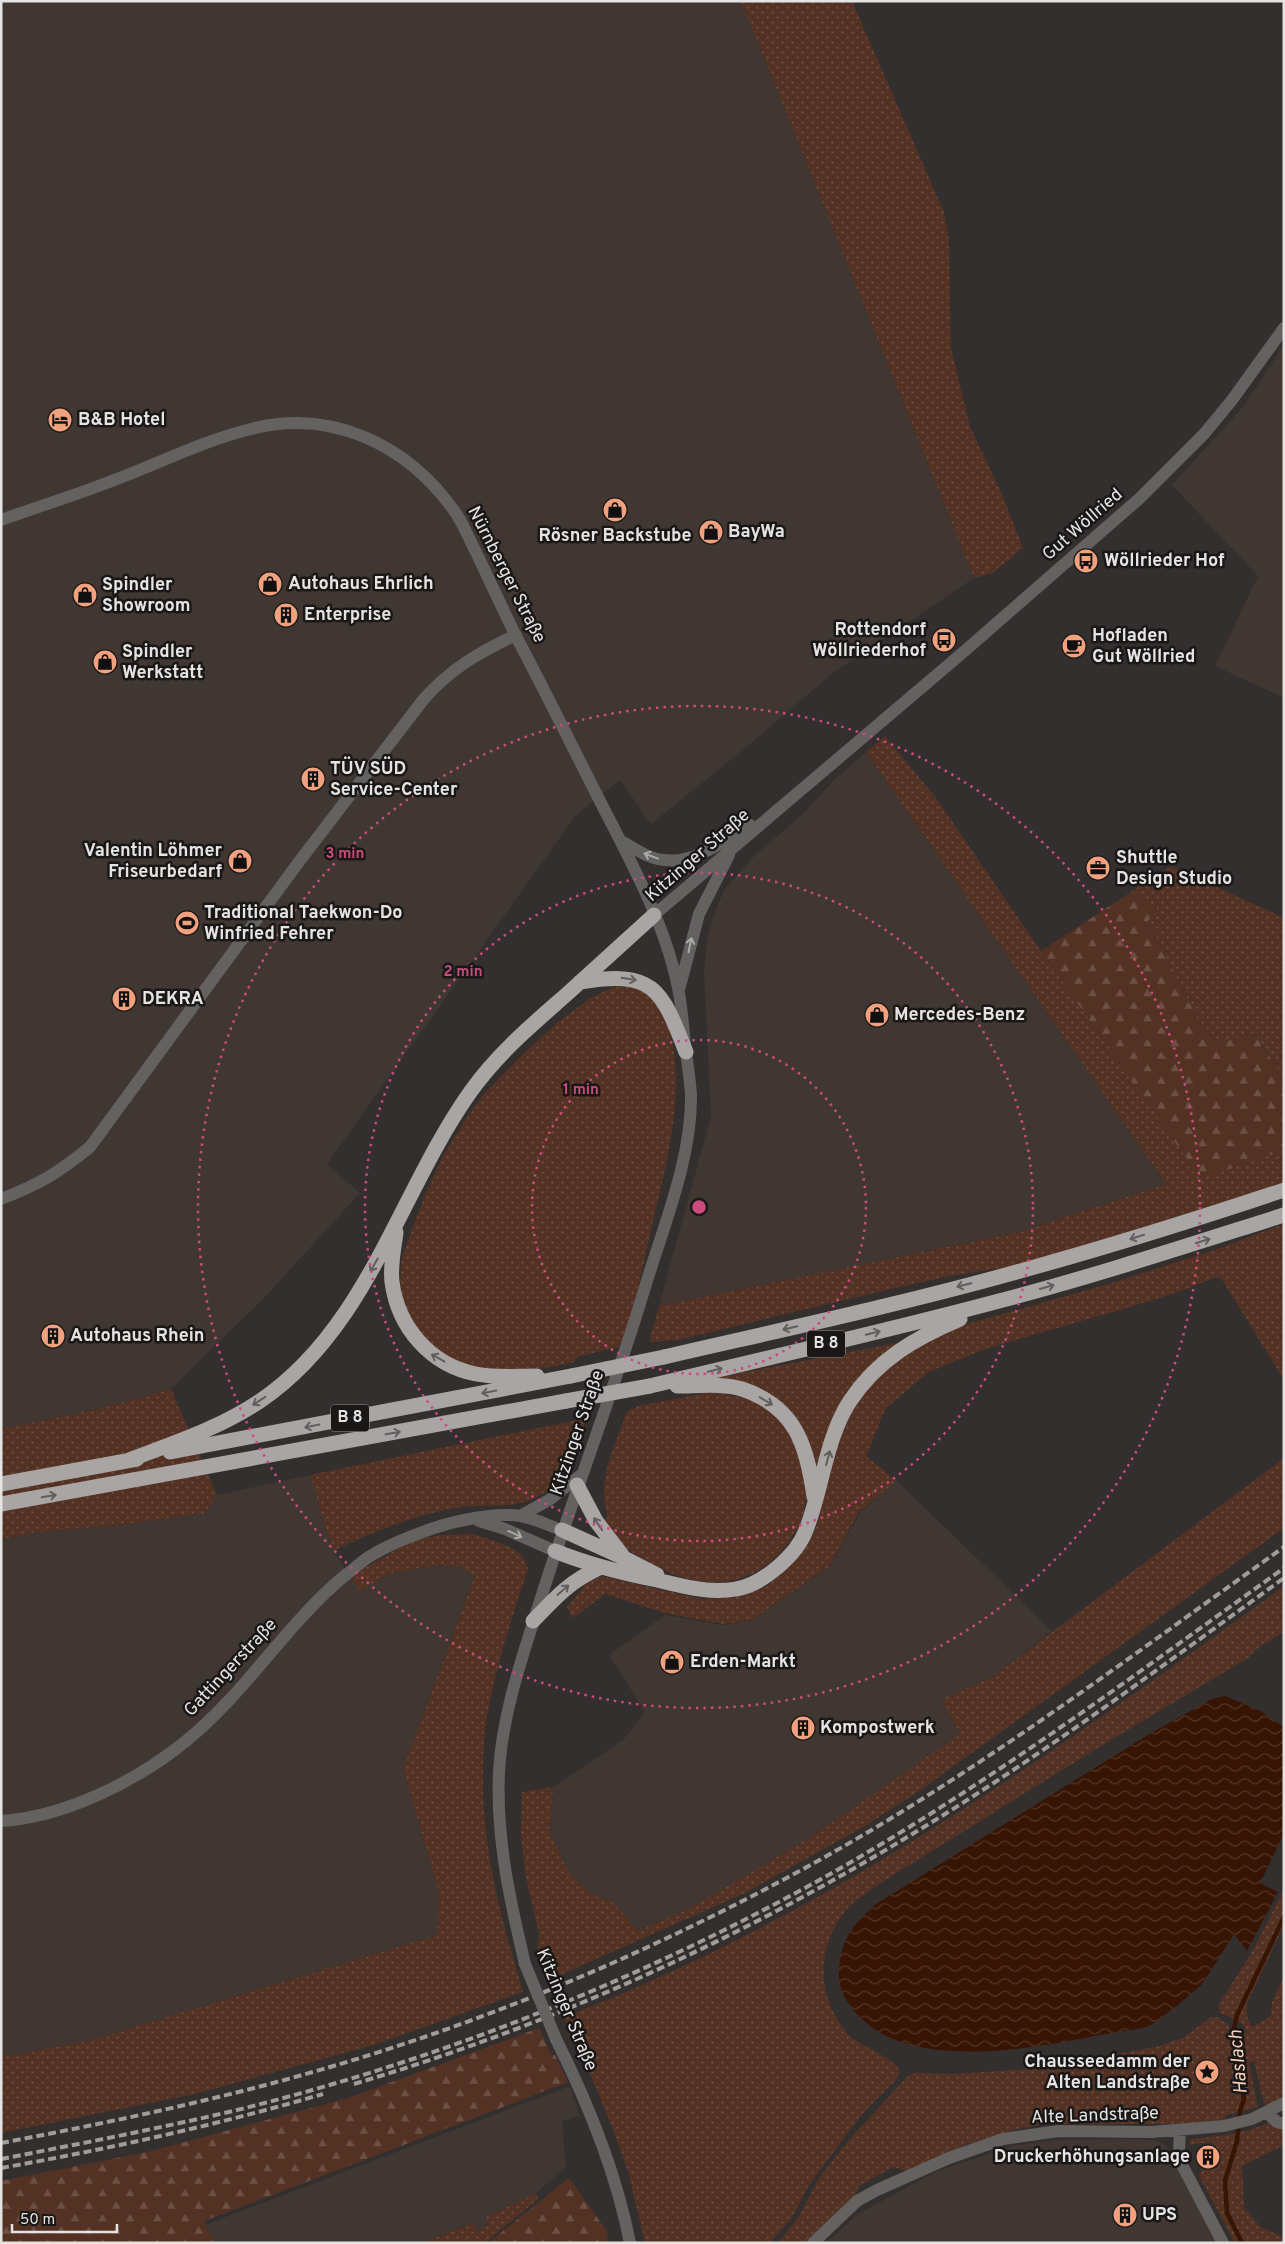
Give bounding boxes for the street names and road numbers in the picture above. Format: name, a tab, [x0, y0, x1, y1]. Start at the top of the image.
street label: Gut Wöllried	[1038, 484, 1128, 566]
street label: Nürnberger Straße	[462, 503, 550, 647]
street label: Kitzinger Straße	[641, 804, 755, 908]
road number: B 8	[807, 1330, 845, 1358]
street label: Kitzinger Straße	[546, 1367, 610, 1499]
road number: B 8	[331, 1405, 369, 1432]
street label: Gattingerstraße	[180, 1614, 282, 1722]
street label: Kitzinger Straße	[530, 1945, 602, 2075]
street label: Alte Landstraße	[1031, 2102, 1159, 2130]

